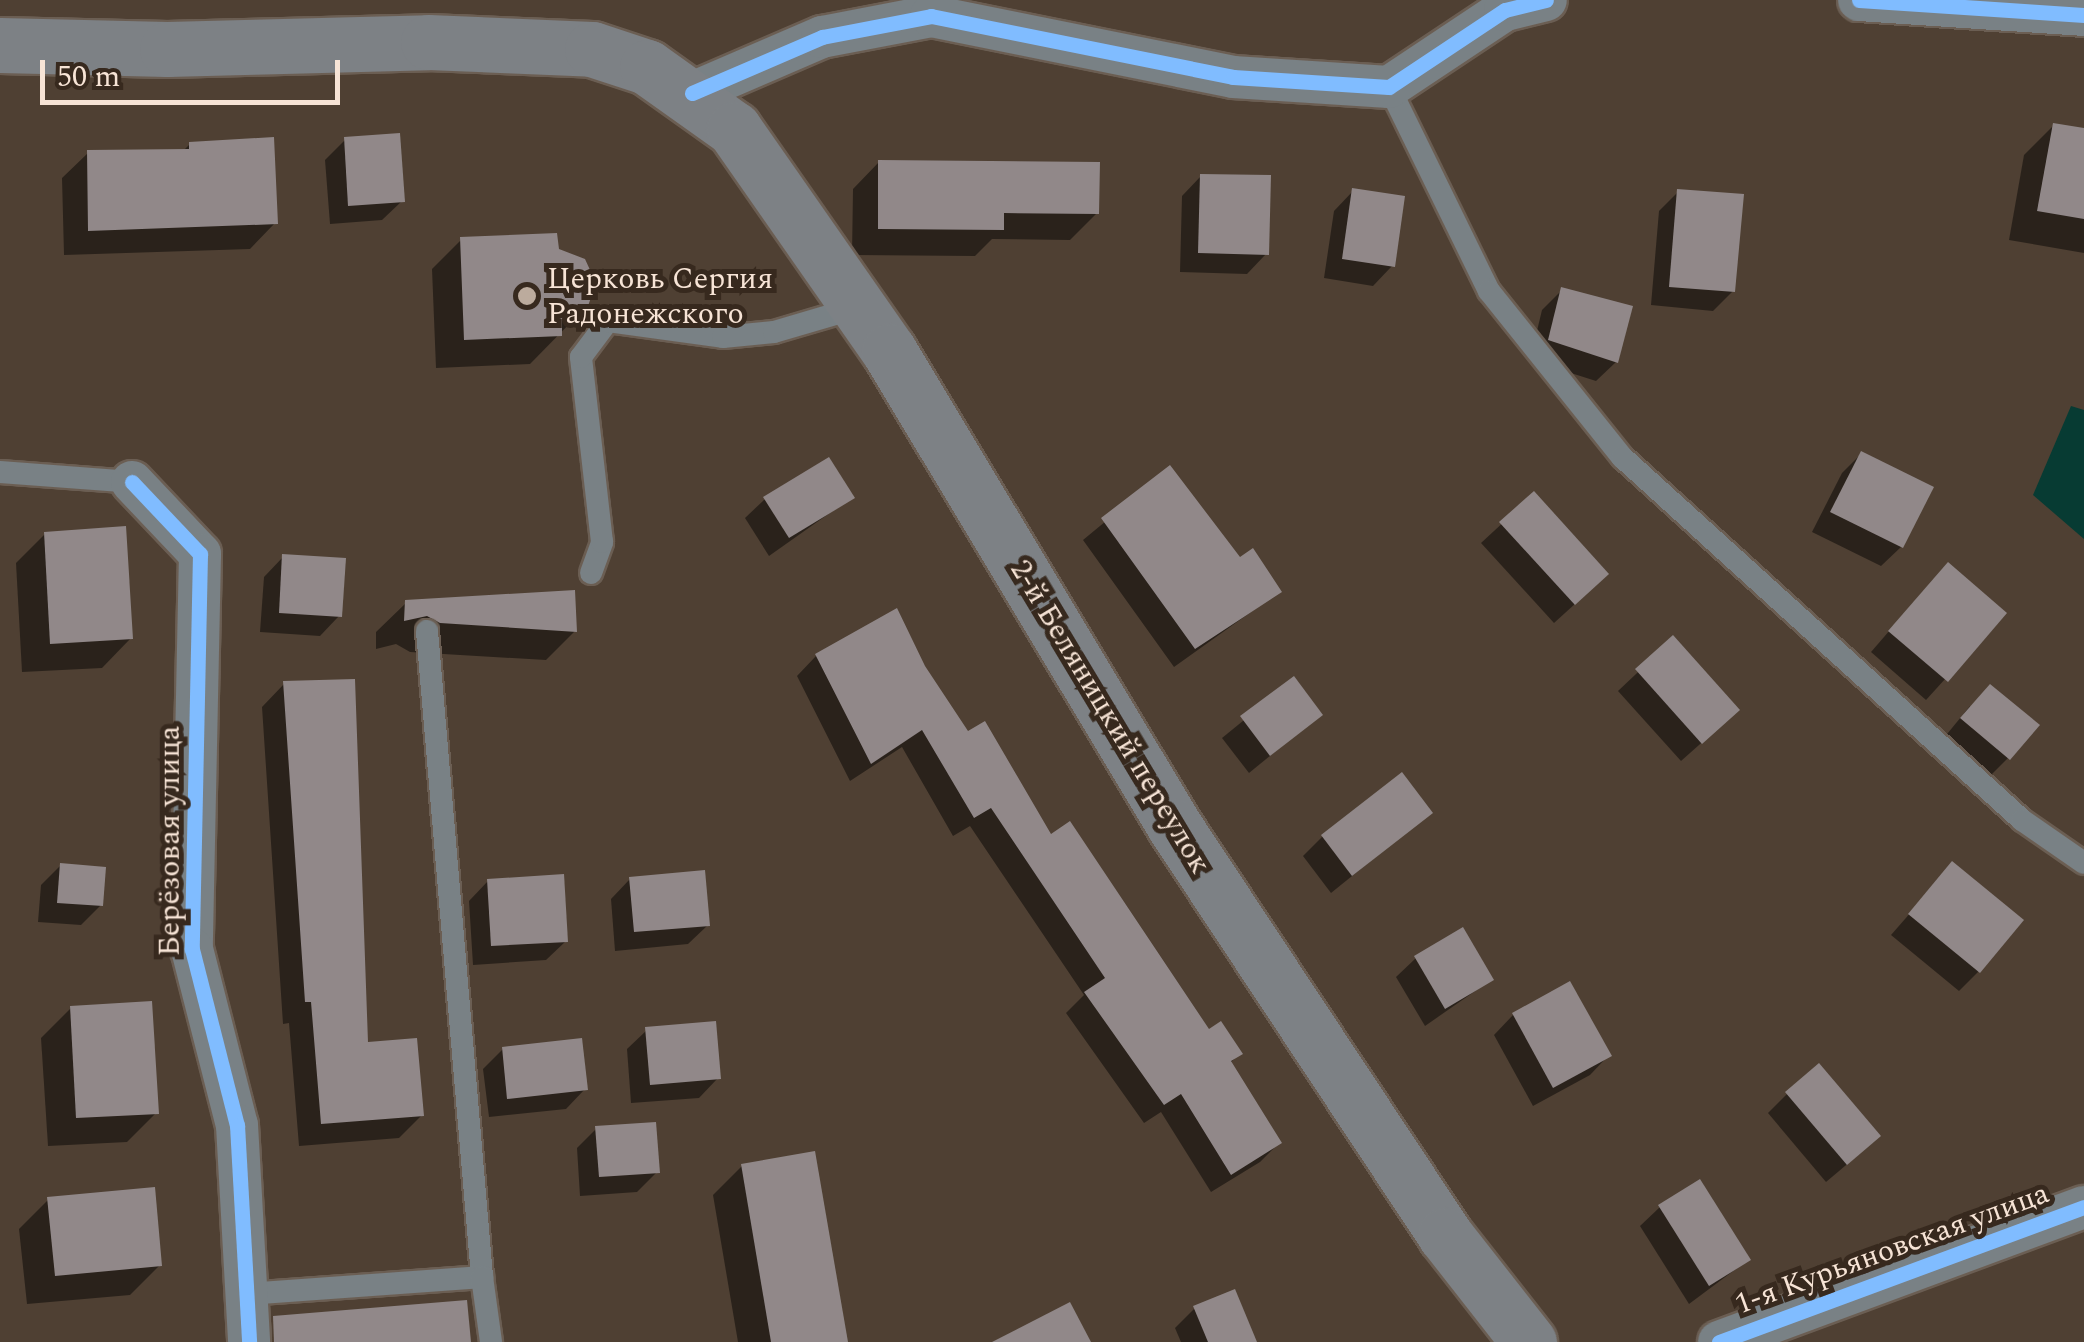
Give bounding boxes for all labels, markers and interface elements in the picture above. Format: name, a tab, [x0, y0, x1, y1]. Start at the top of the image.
scale bar	[45, 40, 345, 102]
text: 50 m	[57, 54, 120, 100]
place label: Церковь Сергия Радонежского	[547, 261, 773, 332]
marker: Церковь Сергия Радонежского	[516, 285, 538, 307]
street label: 2-й Беляницкий переулок	[1002, 554, 1218, 880]
street label: Берёзовая улица	[152, 726, 188, 956]
street label: 1-я Курьяновская улица	[1730, 1175, 2054, 1323]

